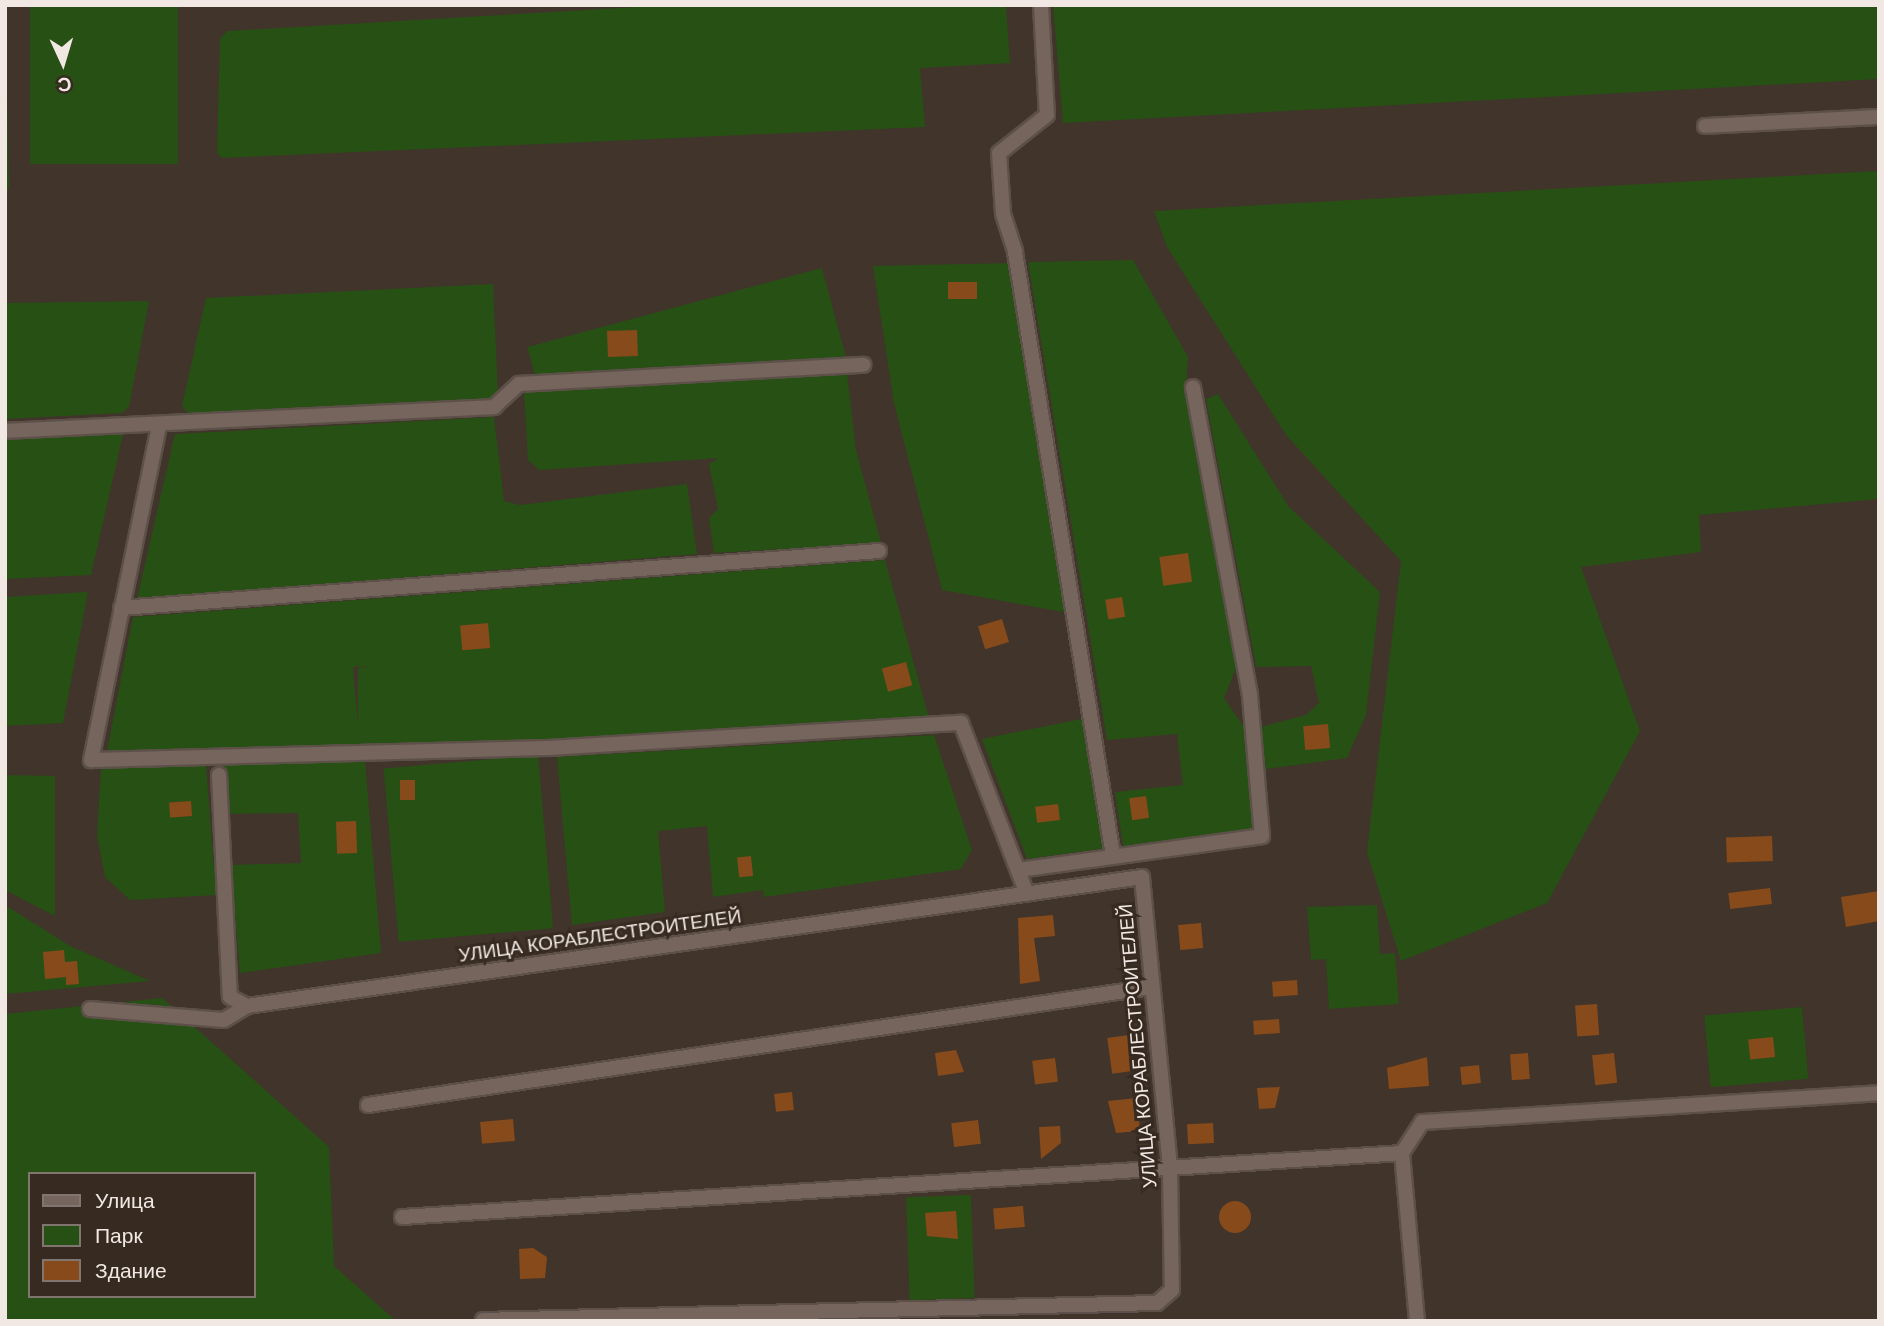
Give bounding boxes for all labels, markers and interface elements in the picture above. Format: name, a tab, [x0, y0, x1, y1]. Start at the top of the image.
north arrow	[28, 28, 98, 98]
text: С	[57, 71, 72, 97]
street label: УЛИЦА КОРАБЛЕСТРОИТЕЛЕЙ	[1114, 903, 1162, 1189]
street label: УЛИЦА КОРАБЛЕСТРОИТЕЛЕЙ	[457, 905, 743, 967]
legend	[28, 1172, 256, 1298]
text: Улица	[95, 1187, 155, 1215]
text: Парк	[95, 1222, 143, 1250]
text: Здание	[95, 1257, 167, 1285]

